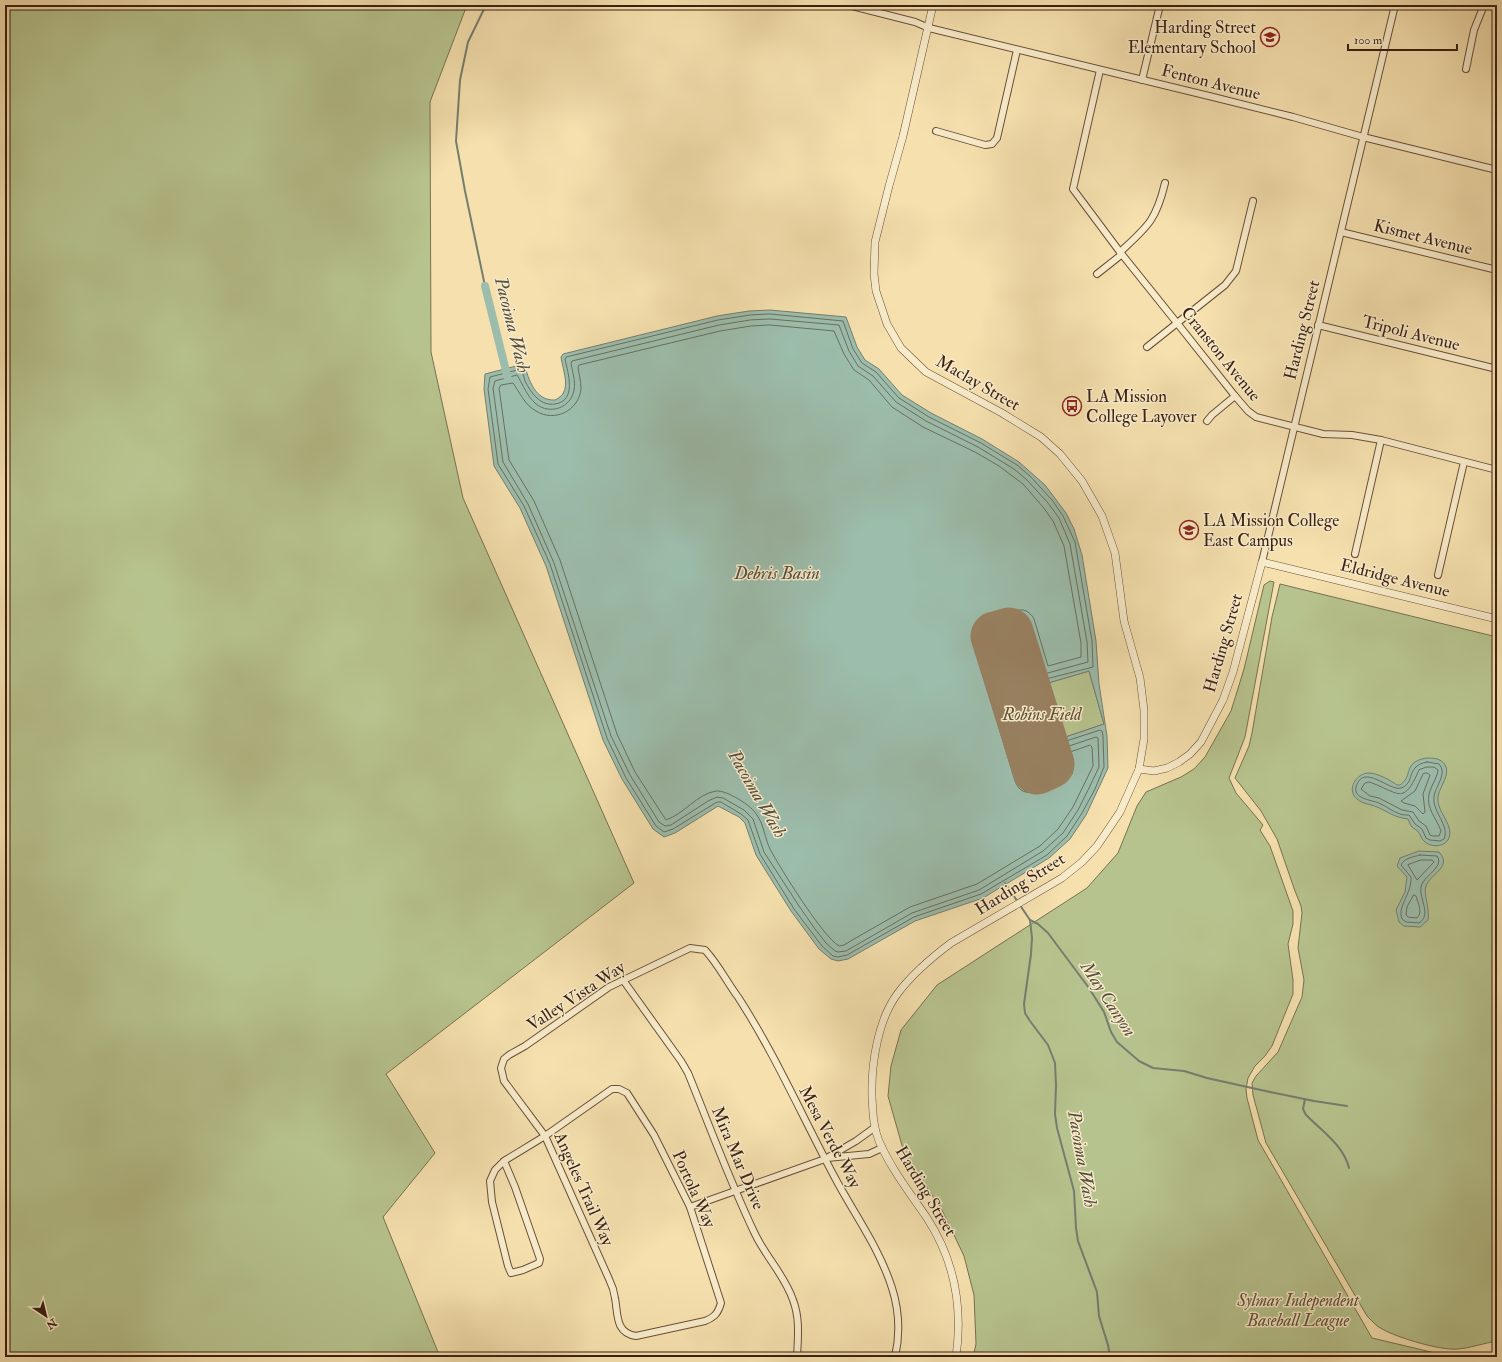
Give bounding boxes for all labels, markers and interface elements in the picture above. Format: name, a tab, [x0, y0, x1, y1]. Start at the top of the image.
place label: Harding Street Elementary School	[1128, 17, 1257, 59]
school or university icon: Harding Street Elementary School	[1259, 26, 1281, 48]
scale bar	[1348, 26, 1457, 52]
text: 100 m	[1354, 33, 1383, 48]
street label: Fenton Avenue	[1159, 60, 1263, 104]
street label: Kismet Avenue	[1372, 215, 1474, 259]
water label: Pacoima Wash	[489, 274, 535, 375]
street label: Harding Street	[1280, 278, 1325, 382]
street label: Cranston Avenue	[1177, 303, 1265, 405]
street label: Tripoli Avenue	[1360, 311, 1462, 356]
street label: Maclay Street	[932, 351, 1024, 417]
place label: LA Mission College Layover	[1086, 386, 1197, 428]
bus stop icon: LA Mission College Layover	[1061, 395, 1083, 417]
place label: LA Mission College East Campus	[1203, 510, 1339, 552]
school or university icon: LA Mission College East Campus	[1178, 519, 1200, 541]
street label: Eldridge Avenue	[1338, 554, 1452, 602]
water label: Debris Basin	[733, 562, 820, 585]
street label: Harding Street	[1199, 591, 1247, 695]
park label: Robins Field	[1002, 704, 1082, 725]
water label: Pacoima Wash	[722, 745, 791, 842]
street label: Harding Street	[971, 848, 1069, 920]
street label: Valley Vista Way	[523, 956, 630, 1036]
water label: May Canyon	[1075, 956, 1141, 1041]
street label: Mesa Verde Way	[793, 1082, 866, 1193]
street label: Mira Mar Drive	[707, 1103, 769, 1213]
water label: Pacoima Wash	[1062, 1108, 1102, 1209]
street label: Angeles Trail Way	[548, 1128, 619, 1250]
street label: Harding Street	[891, 1142, 961, 1240]
street label: Portola Way	[667, 1147, 721, 1232]
park label: Sylmar Independent Baseball League	[1236, 1290, 1360, 1331]
north arrow	[26, 1296, 66, 1336]
text: N	[43, 1315, 60, 1333]

